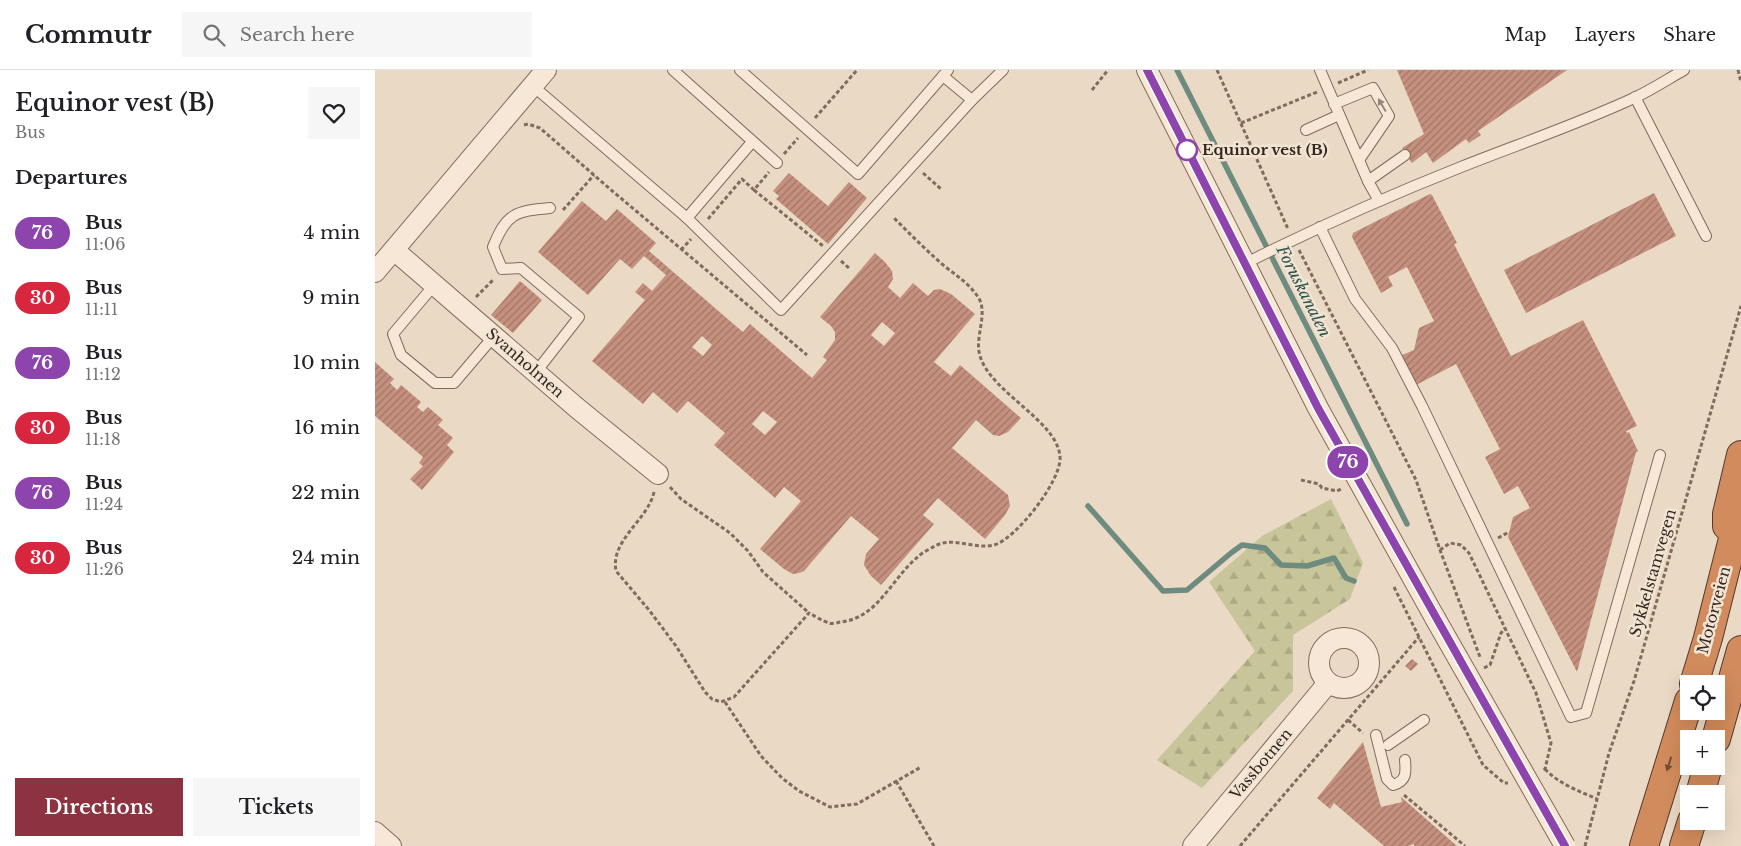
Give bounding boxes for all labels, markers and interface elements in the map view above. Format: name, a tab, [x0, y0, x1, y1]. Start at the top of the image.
search box	[182, 12, 532, 57]
text: Commutr	[25, 20, 152, 49]
icon: search	[200, 21, 228, 49]
text: Search here	[240, 23, 355, 46]
text: Map	[1505, 24, 1546, 46]
text: Layers	[1574, 24, 1635, 46]
text: Share	[1663, 24, 1716, 46]
button: heart	[308, 87, 360, 139]
text: Equinor vest (B)	[15, 88, 214, 117]
one-way arrow	[1378, 98, 1387, 111]
text: Bus	[15, 122, 45, 142]
marker: Equinor vest (B)	[1176, 139, 1198, 161]
place label: Equinor vest (B)	[1202, 140, 1328, 159]
text: Departures	[15, 166, 127, 189]
text: Bus	[85, 211, 122, 234]
text: 4 min	[303, 221, 360, 244]
text: 76	[32, 222, 53, 244]
text: 11:06	[85, 234, 126, 254]
water label: Foruskanalen	[1272, 241, 1336, 340]
text: Bus	[85, 276, 122, 299]
text: 9 min	[302, 286, 360, 309]
text: 30	[30, 287, 55, 309]
text: 11:11	[85, 299, 118, 319]
street label: Svanholmen	[482, 324, 568, 402]
text: Bus	[85, 341, 122, 364]
text: 10 min	[293, 351, 360, 374]
text: 76	[32, 352, 53, 374]
text: 11:12	[85, 364, 121, 384]
text: Bus	[85, 406, 122, 429]
text: 16 min	[294, 416, 360, 439]
text: 30	[30, 417, 55, 439]
text: 11:18	[85, 429, 121, 449]
line badge: 76	[1325, 446, 1371, 478]
text: 76	[1337, 451, 1359, 473]
text: Bus	[85, 471, 122, 494]
text: 22 min	[291, 481, 360, 504]
text: 76	[32, 482, 53, 504]
text: 11:24	[85, 494, 123, 514]
street label: Sykkelstamvegen	[1625, 507, 1680, 639]
text: Bus	[85, 536, 122, 559]
text: 24 min	[292, 546, 360, 569]
text: 30	[30, 547, 55, 569]
text: 11:26	[85, 559, 124, 579]
street label: Motorveien	[1693, 564, 1734, 656]
map controls	[1680, 675, 1725, 830]
button: locate	[1680, 675, 1725, 720]
street label: Vassbotnen	[1225, 724, 1296, 804]
button: +	[1680, 730, 1725, 775]
one-way arrow	[1665, 757, 1673, 772]
button: Directions	[15, 778, 183, 836]
button: Tickets	[193, 778, 360, 836]
button: −	[1680, 785, 1725, 830]

